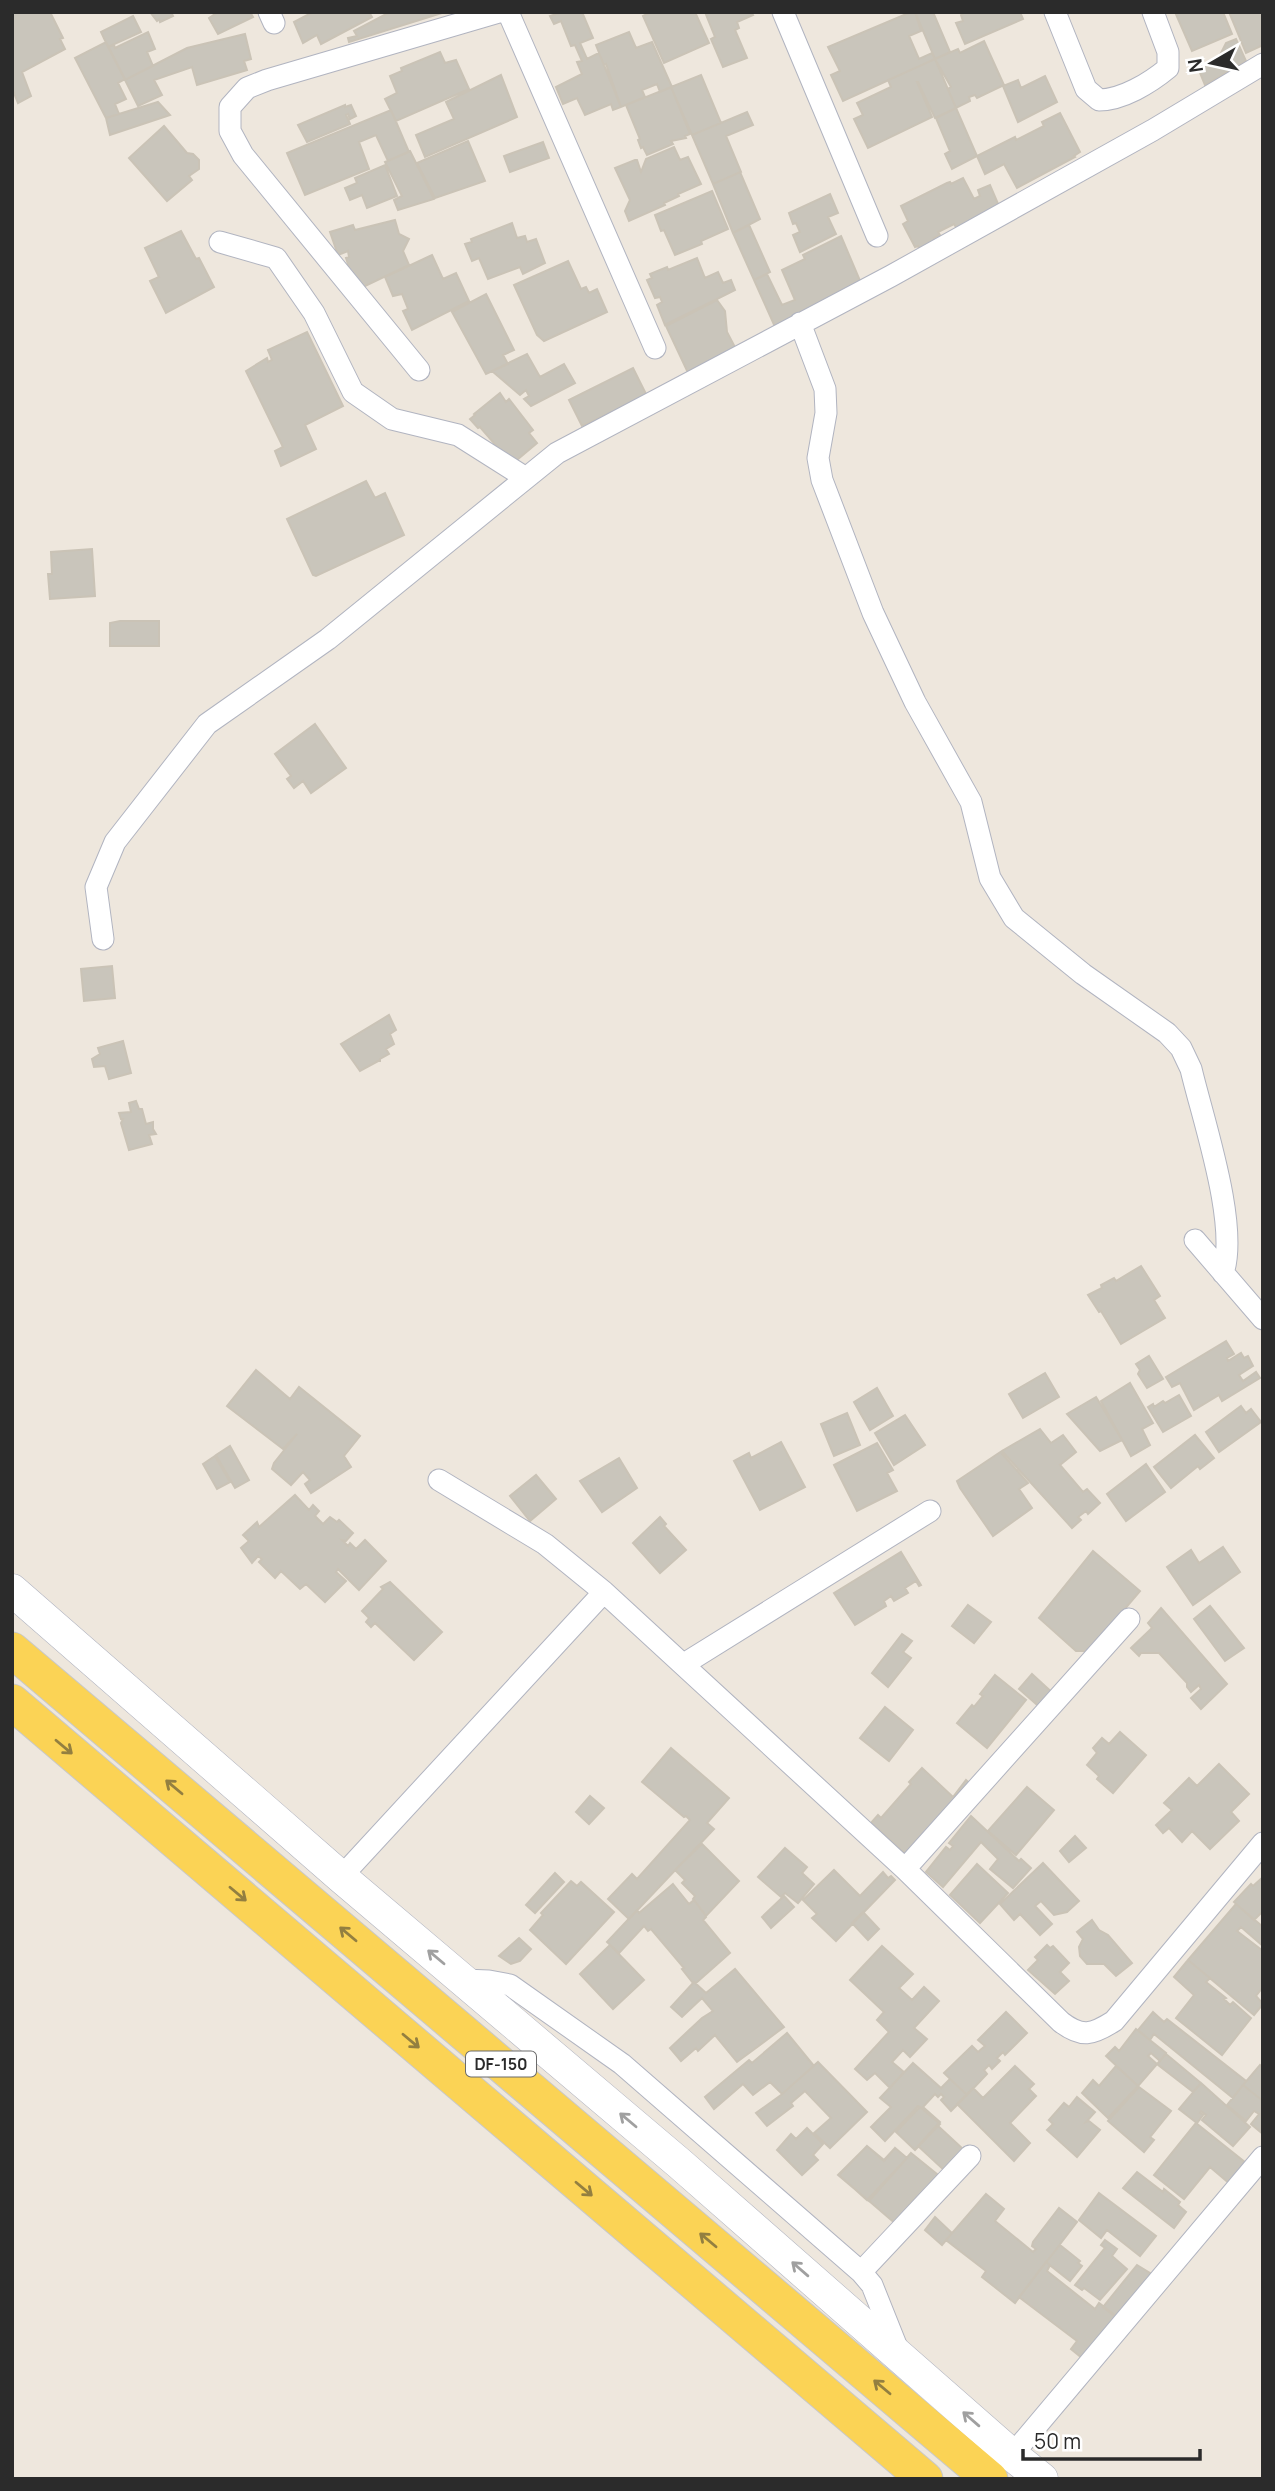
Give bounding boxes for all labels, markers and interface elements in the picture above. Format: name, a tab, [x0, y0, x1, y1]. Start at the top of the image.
north arrow	[1177, 28, 1247, 98]
text: N	[1181, 57, 1209, 74]
one-way arrow	[55, 1739, 73, 1754]
one-way arrow	[166, 1779, 184, 1795]
one-way arrow	[228, 1886, 246, 1902]
one-way arrow	[339, 1926, 357, 1942]
one-way arrow	[427, 1949, 445, 1965]
one-way arrow	[402, 2033, 420, 2049]
road number: DF-150	[466, 2052, 536, 2076]
one-way arrow	[620, 2112, 638, 2128]
one-way arrow	[575, 2181, 593, 2197]
one-way arrow	[699, 2232, 717, 2248]
one-way arrow	[791, 2261, 809, 2277]
one-way arrow	[873, 2379, 891, 2395]
one-way arrow	[962, 2411, 980, 2427]
scale bar	[1023, 2418, 1200, 2462]
text: 50 m	[1034, 2427, 1081, 2455]

